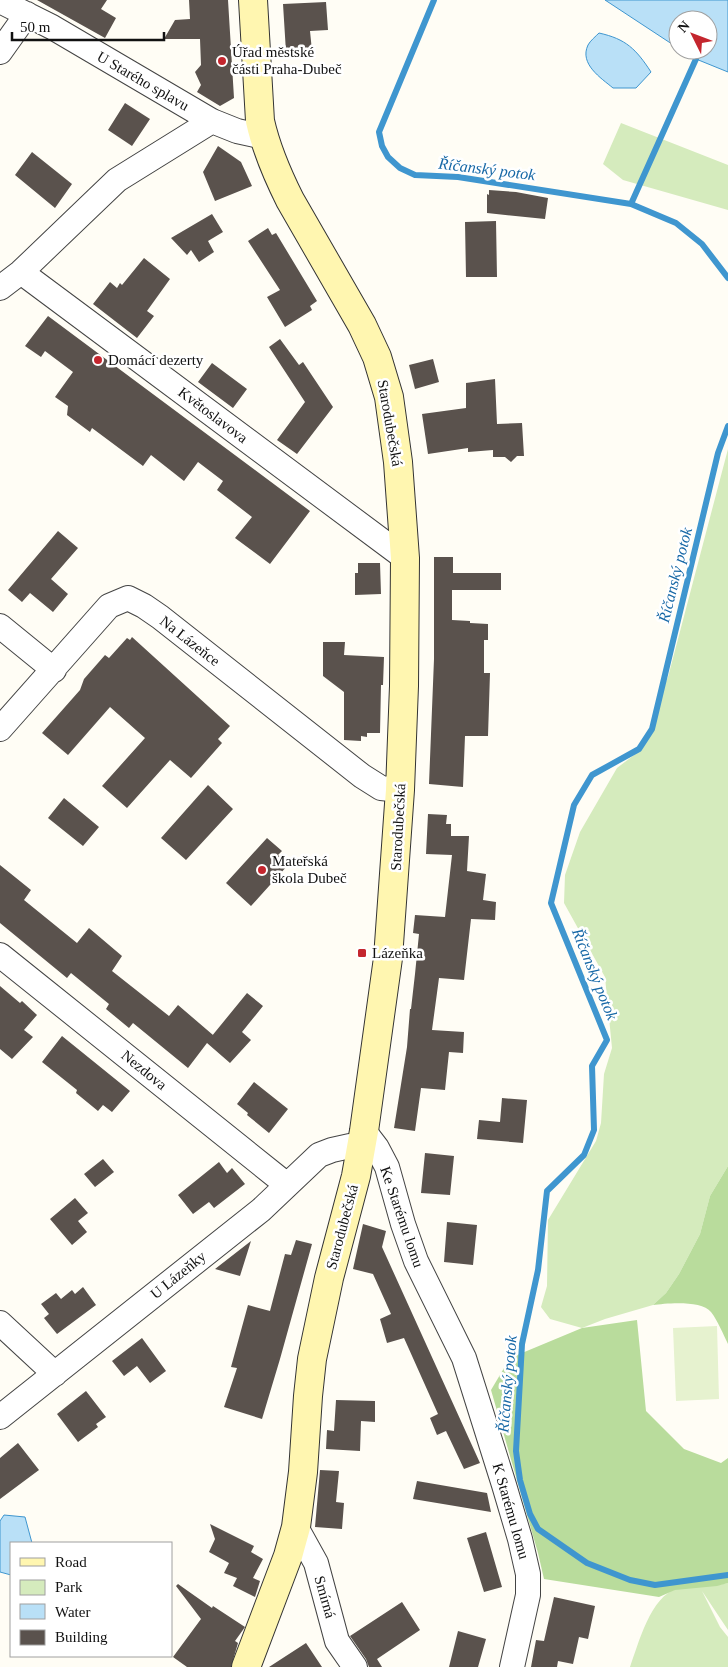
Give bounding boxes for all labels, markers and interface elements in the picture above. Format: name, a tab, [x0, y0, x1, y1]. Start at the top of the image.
scale bar	[12, 10, 165, 42]
north arrow	[668, 10, 718, 60]
text: N	[675, 18, 693, 35]
text: 50 m	[20, 19, 51, 35]
place label: Úřad městské části Praha-Dubeč	[232, 44, 342, 77]
street label: U Starého splavu	[94, 48, 192, 114]
marker: Úřad městské části Praha-Dubeč	[216, 55, 228, 67]
water label: Říčanský potok	[437, 154, 537, 184]
place label: Domácí dezerty	[108, 352, 204, 368]
marker: Domácí dezerty	[92, 354, 104, 366]
street label: Starodubečská	[375, 379, 406, 468]
street label: Květoslavova	[175, 384, 251, 446]
water label: Říčanský potok	[654, 525, 696, 625]
street label: Na Lázeňce	[157, 613, 223, 669]
street label: Starodubečská	[388, 783, 408, 871]
place label: Mateřská škola Dubeč	[272, 853, 347, 886]
marker: Mateřská škola Dubeč	[256, 864, 268, 876]
water label: Říčanský potok	[568, 924, 622, 1023]
place label: Lázeňka	[372, 945, 423, 961]
marker: Lázeňka	[356, 947, 368, 959]
street label: Nezdova	[118, 1047, 170, 1093]
street label: Ke Starému lomu	[377, 1164, 427, 1270]
street label: Starodubečská	[323, 1182, 361, 1271]
street label: U Lázeňky	[147, 1248, 209, 1302]
water label: Říčanský potok	[493, 1334, 521, 1434]
street label: K Starému lomu	[490, 1461, 532, 1561]
legend	[10, 1542, 172, 1657]
text: Road	[55, 1554, 87, 1570]
street label: Smírná	[311, 1574, 339, 1620]
text: Park	[55, 1579, 83, 1595]
text: Water	[55, 1604, 90, 1620]
text: Building	[55, 1629, 108, 1645]

